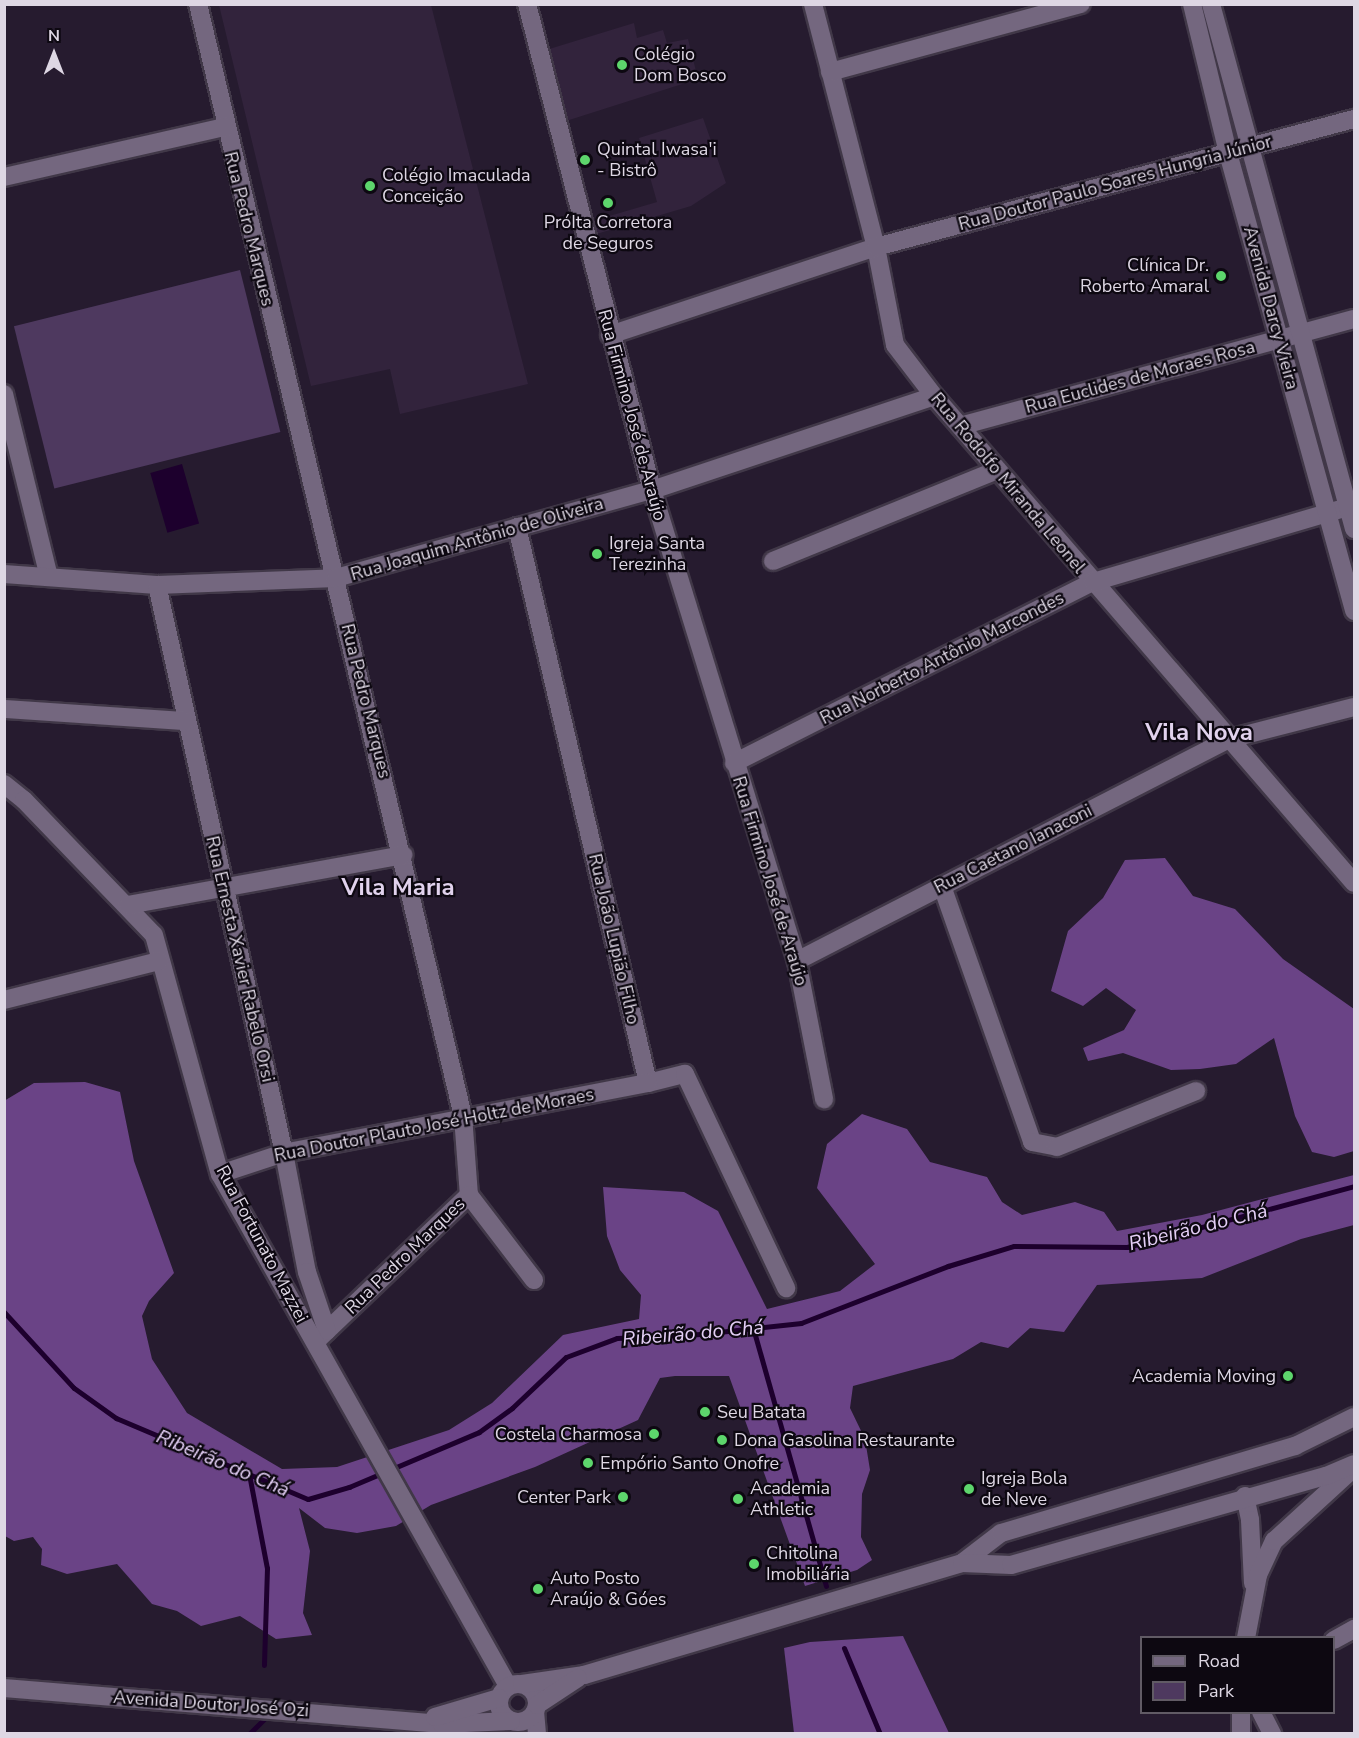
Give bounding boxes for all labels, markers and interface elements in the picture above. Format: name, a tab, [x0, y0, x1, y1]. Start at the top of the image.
north arrow	[24, 24, 84, 84]
text: N	[48, 25, 60, 47]
place label: Colégio Dom Bosco	[634, 44, 726, 86]
marker: Colégio Dom Bosco	[615, 58, 629, 72]
street label: Rua Doutor Paulo Soares Hungria Júnior	[956, 131, 1274, 235]
place label: Quintal Iwasa'i - Bistrô	[597, 139, 717, 182]
street label: Rua Pedro Marques	[219, 150, 279, 308]
marker: Quintal Iwasa'i - Bistrô	[578, 153, 592, 167]
place label: Colégio Imaculada Conceição	[382, 165, 531, 207]
marker: Colégio Imaculada Conceição	[363, 179, 377, 193]
marker: PróIta Corretora de Seguros	[601, 196, 615, 210]
place label: PróIta Corretora de Seguros	[544, 212, 672, 254]
street label: Avenida Darcy Vieira	[1239, 224, 1303, 392]
place label: Clínica Dr. Roberto Amaral	[1080, 255, 1209, 298]
marker: Clínica Dr. Roberto Amaral	[1214, 269, 1228, 283]
street label: Rua Firmino José de Araújo	[593, 307, 671, 523]
street label: Rua Euclides de Moraes Rosa	[1023, 336, 1257, 418]
street label: Rua Rodolfo Miranda Leonel	[926, 388, 1090, 578]
street label: Rua Joaquim Antônio de Oliveira	[348, 493, 606, 585]
place label: Igreja Santa Terezinha	[609, 533, 705, 576]
marker: Igreja Santa Terezinha	[590, 547, 604, 561]
street label: Rua Norberto Antônio Marcondes	[816, 587, 1068, 729]
street label: Rua Pedro Marques	[336, 622, 396, 780]
district label: Vila Nova	[1145, 719, 1253, 747]
street label: Rua Firmino José de Araújo	[728, 774, 812, 988]
street label: Rua Caetano Ianaconi	[930, 800, 1096, 898]
street label: Rua Ernesta Xavier Rabelo Orsi	[201, 834, 279, 1084]
street label: Rua João Lupião Filho	[584, 852, 644, 1026]
district label: Vila Maria	[341, 874, 455, 902]
street label: Rua Doutor Plauto José Holtz de Moraes	[272, 1083, 596, 1167]
street label: Rua Fortunato Mazzei	[211, 1162, 313, 1326]
street label: Rua Pedro Marques	[341, 1193, 469, 1319]
water label: Ribeirão do Chá	[1126, 1198, 1270, 1256]
water label: Ribeirão do Chá	[621, 1315, 765, 1351]
place label: Academia Moving	[1132, 1365, 1276, 1387]
marker: Academia Moving	[1281, 1369, 1295, 1383]
place label: Seu Batata	[717, 1401, 806, 1423]
marker: Seu Batata	[698, 1405, 712, 1419]
place label: Costela Charmosa	[495, 1423, 642, 1445]
water label: Ribeirão do Chá	[153, 1424, 293, 1502]
marker: Costela Charmosa	[647, 1427, 661, 1441]
place label: Dona Gasolina Restaurante	[734, 1429, 955, 1451]
marker: Dona Gasolina Restaurante	[715, 1433, 729, 1447]
place label: Empório Santo Onofre	[600, 1452, 779, 1474]
marker: Empório Santo Onofre	[581, 1456, 595, 1470]
place label: Igreja Bola de Neve	[981, 1468, 1068, 1510]
place label: Academia Athletic	[750, 1478, 830, 1520]
marker: Igreja Bola de Neve	[962, 1482, 976, 1496]
place label: Center Park	[517, 1486, 611, 1508]
marker: Center Park	[616, 1490, 630, 1504]
marker: Academia Athletic	[731, 1492, 745, 1506]
place label: Chitolina Imobiliária	[766, 1543, 850, 1586]
marker: Chitolina Imobiliária	[747, 1557, 761, 1571]
place label: Auto Posto Araújo & Góes	[550, 1568, 666, 1610]
marker: Auto Posto Araújo & Góes	[531, 1582, 545, 1596]
legend	[1140, 1636, 1335, 1714]
text: Road	[1198, 1649, 1240, 1673]
text: Park	[1198, 1679, 1234, 1703]
street label: Avenida Doutor José Ozi	[112, 1686, 310, 1722]

